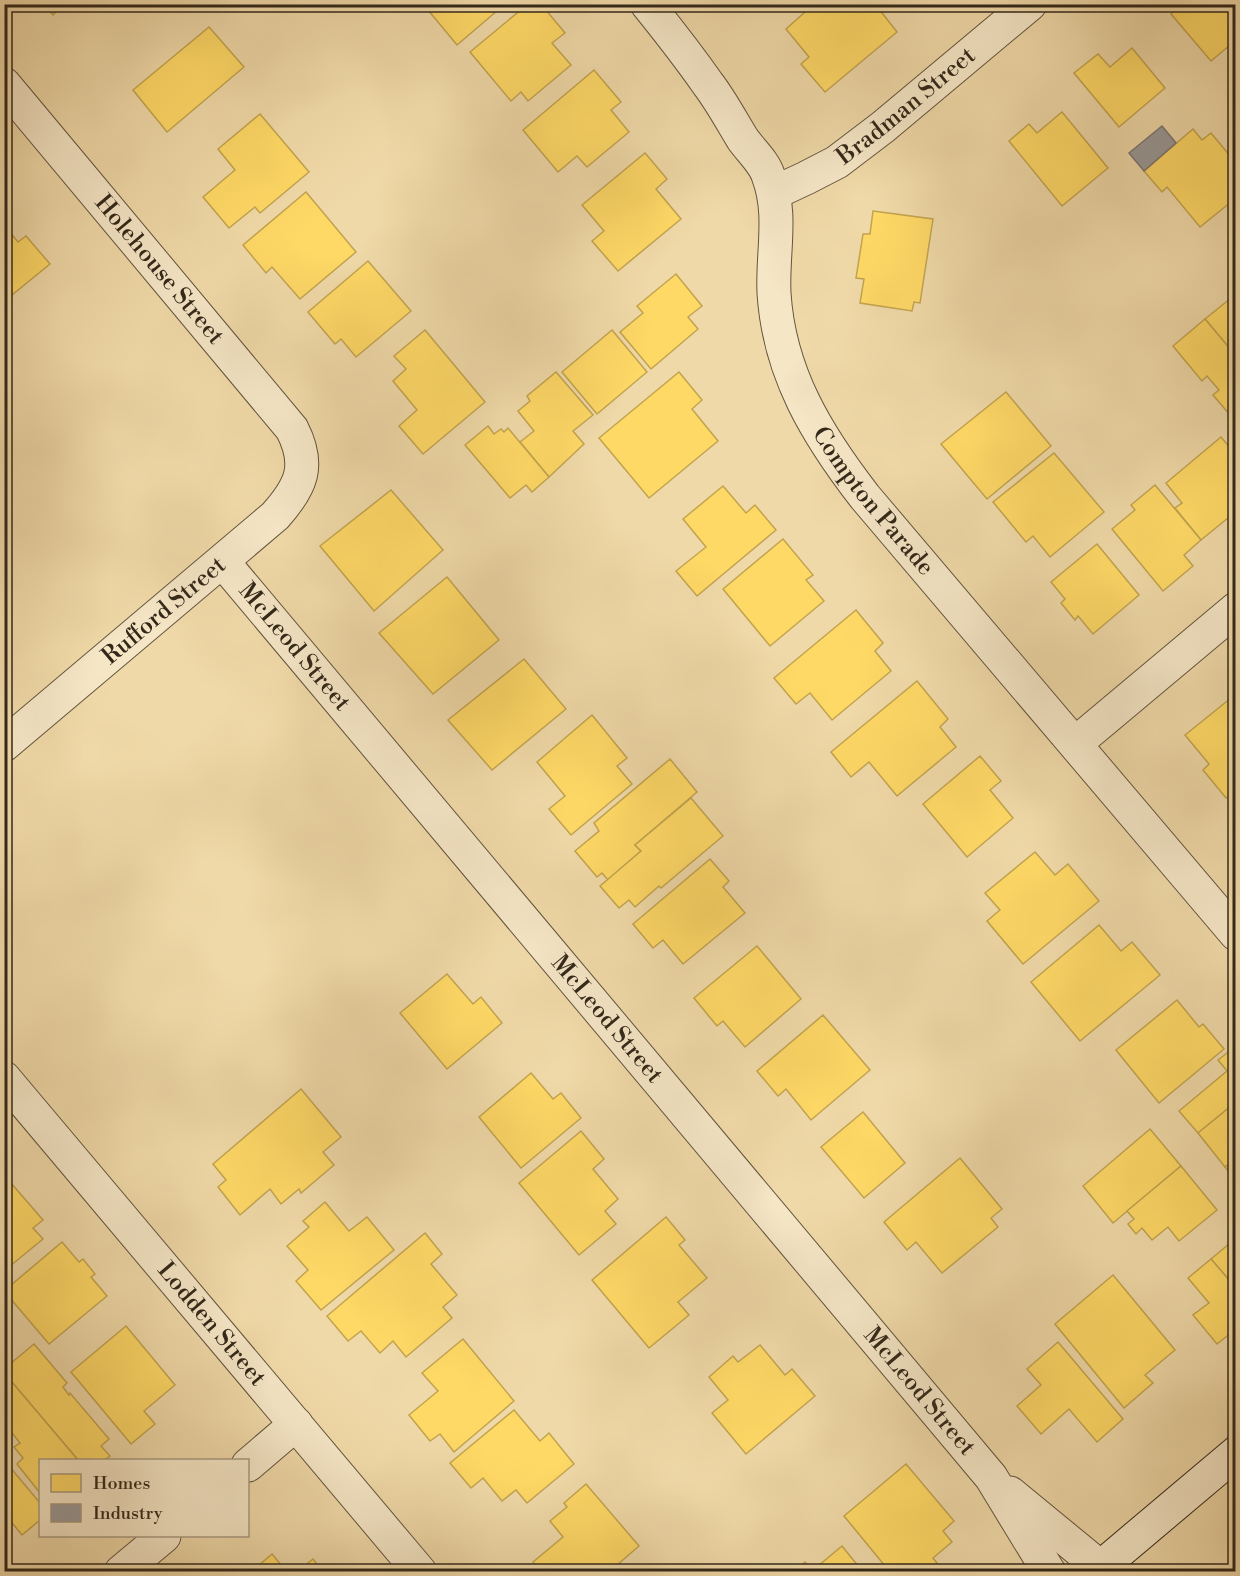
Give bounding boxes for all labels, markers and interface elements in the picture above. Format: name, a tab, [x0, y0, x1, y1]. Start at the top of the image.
street label: Bradman Street	[830, 41, 982, 172]
street label: Holehouse Street	[88, 189, 231, 351]
street label: Compton Parade	[805, 421, 940, 582]
street label: Rufford Street	[96, 550, 233, 672]
street label: McLeod Street	[232, 577, 357, 718]
street label: McLeod Street	[544, 949, 670, 1090]
street label: Lodden Street	[151, 1256, 273, 1393]
street label: McLeod Street	[857, 1321, 982, 1462]
legend	[39, 1459, 249, 1537]
text: Homes	[93, 1472, 150, 1495]
text: Industry	[93, 1502, 163, 1525]

